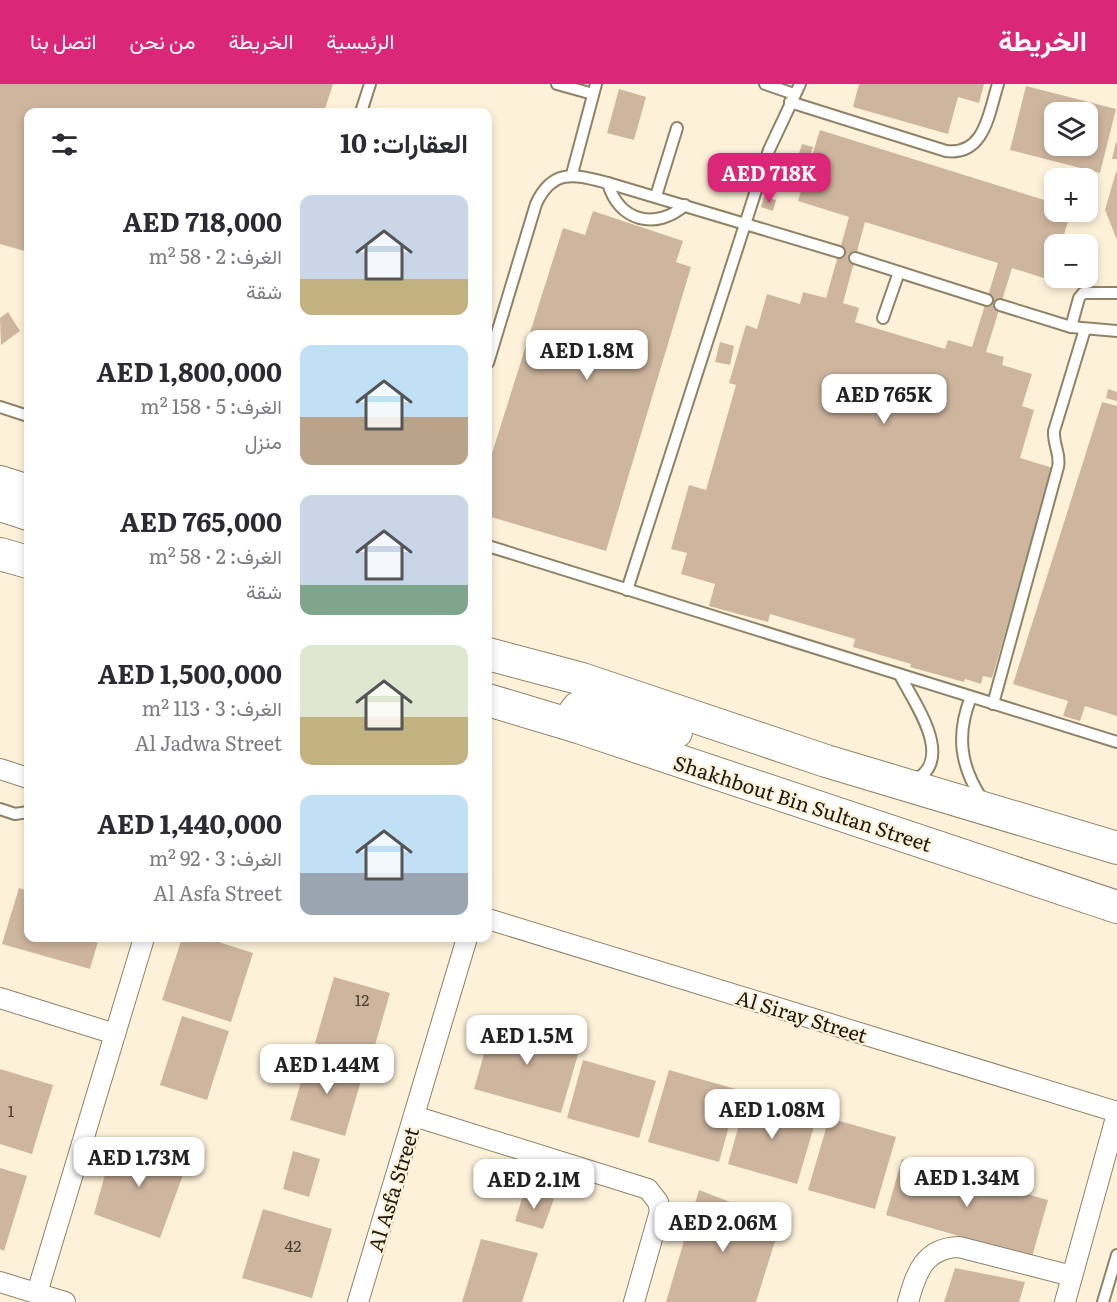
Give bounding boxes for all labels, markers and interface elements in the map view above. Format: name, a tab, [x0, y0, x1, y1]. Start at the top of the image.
text: الخريطة	[998, 18, 1087, 60]
text: اتصل بنا	[30, 24, 96, 55]
text: من نحن	[129, 24, 195, 55]
text: الخريطة	[228, 24, 293, 55]
text: الرئيسية	[326, 24, 394, 55]
map controls	[1044, 102, 1098, 288]
button: layers	[1044, 102, 1098, 156]
text: العقارات: 10	[340, 122, 468, 161]
icon: filters	[48, 128, 81, 161]
pin: AED 718K	[707, 153, 831, 204]
text: AED 718K	[722, 157, 816, 187]
button: +	[1044, 168, 1098, 222]
text: AED 718,000	[123, 201, 282, 240]
icon: home	[348, 219, 420, 291]
button: −	[1044, 234, 1098, 288]
text: الغرف: 2 · 58 m²	[148, 240, 282, 270]
text: شقة	[246, 275, 282, 305]
pin: AED 1.8M	[525, 330, 649, 381]
text: AED 1.8M	[540, 334, 634, 364]
text: AED 1,800,000	[97, 351, 282, 390]
icon: home	[348, 369, 420, 441]
pin: AED 765K	[822, 374, 946, 425]
text: AED 765K	[836, 378, 932, 408]
text: الغرف: 5 · 158 m²	[140, 390, 282, 420]
text: منزل	[245, 425, 282, 455]
text: AED 765,000	[120, 501, 282, 540]
icon: home	[348, 519, 420, 591]
text: الغرف: 2 · 58 m²	[148, 540, 282, 570]
text: شقة	[246, 575, 282, 605]
text: AED 1,500,000	[98, 653, 282, 692]
icon: home	[348, 669, 420, 741]
text: الغرف: 3 · 113 m²	[142, 692, 282, 722]
text: Al Jadwa Street	[135, 727, 282, 757]
street label: Shakhbout Bin Sultan Street	[670, 746, 936, 858]
text: AED 1,440,000	[97, 803, 282, 842]
icon: home	[348, 819, 420, 891]
text: الغرف: 3 · 92 m²	[149, 842, 282, 872]
text: Al Asfa Street	[153, 877, 282, 907]
street label: Al Siray Street	[733, 981, 871, 1049]
house number: 12	[355, 987, 369, 1011]
pin: AED 1.5M	[465, 1015, 589, 1066]
text: AED 1.5M	[480, 1019, 574, 1049]
pin: AED 1.44M	[258, 1044, 396, 1095]
text: AED 1.44M	[274, 1048, 380, 1078]
pin: AED 1.08M	[703, 1089, 841, 1140]
text: AED 1.08M	[719, 1093, 825, 1123]
house number: 1	[8, 1098, 15, 1122]
street label: Al Asfa Street	[359, 1123, 425, 1255]
pin: AED 1.73M	[70, 1137, 208, 1188]
text: AED 1.73M	[88, 1141, 191, 1171]
pin: AED 1.34M	[898, 1157, 1036, 1208]
pin: AED 2.1M	[472, 1159, 596, 1210]
text: AED 1.34M	[914, 1161, 1020, 1191]
text: AED 2.1M	[487, 1163, 581, 1193]
pin: AED 2.06M	[654, 1202, 792, 1253]
text: AED 2.06M	[668, 1206, 778, 1236]
house number: 42	[285, 1233, 301, 1257]

